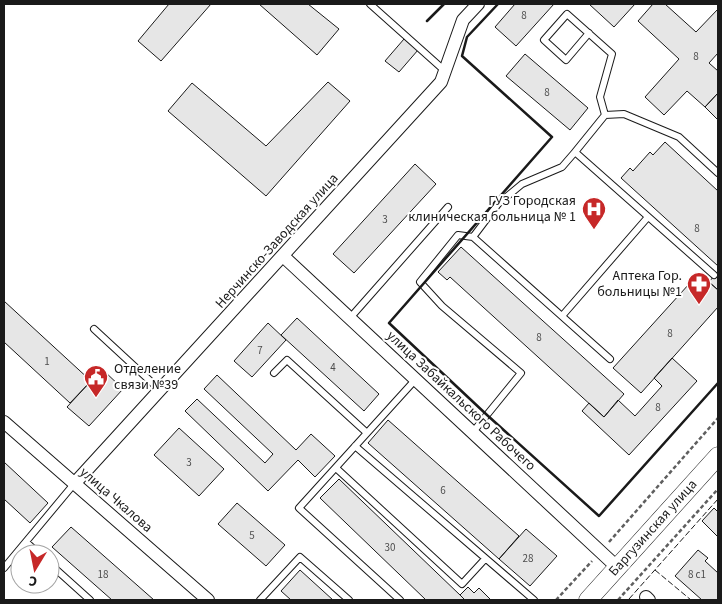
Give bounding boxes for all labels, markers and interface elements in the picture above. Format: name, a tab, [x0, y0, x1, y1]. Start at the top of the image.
house number: 8	[521, 8, 527, 23]
house number: 8	[693, 49, 699, 64]
house number: 8	[544, 85, 550, 100]
street label: Нерчинско-Заводская улица	[211, 169, 343, 313]
place label: ГУЗ Городская клиническая больница № 1	[408, 191, 576, 227]
hospital icon: ГУЗ Городская клиническая больница № 1	[581, 196, 607, 230]
house number: 3	[382, 212, 388, 227]
house number: 8	[694, 221, 700, 236]
place label: Аптека Гор. больницы №1	[597, 266, 682, 302]
pharmacy icon: Аптека Гор. больницы №1	[686, 271, 712, 305]
street label: улица Забайкальского Рабочего	[382, 326, 540, 476]
house number: 8	[667, 326, 673, 341]
house number: 8	[536, 330, 542, 345]
house number: 7	[257, 343, 263, 358]
house number: 1	[44, 354, 50, 369]
place label: Отделение связи №39	[114, 359, 181, 395]
house number: 4	[330, 360, 336, 375]
public building icon: Отделение связи №39	[83, 364, 109, 398]
house number: 8	[655, 400, 661, 415]
house number: 3	[186, 455, 192, 470]
street label: улица Чкалова	[75, 463, 157, 537]
street label: Баргузинская улица	[604, 475, 702, 581]
house number: 6	[440, 483, 446, 498]
house number: 5	[249, 528, 255, 543]
house number: 30	[385, 540, 395, 555]
north arrow	[10, 544, 60, 594]
house number: 28	[523, 551, 534, 566]
house number: 18	[98, 567, 109, 582]
house number: 8 с1	[688, 567, 706, 582]
text: С	[27, 570, 39, 591]

